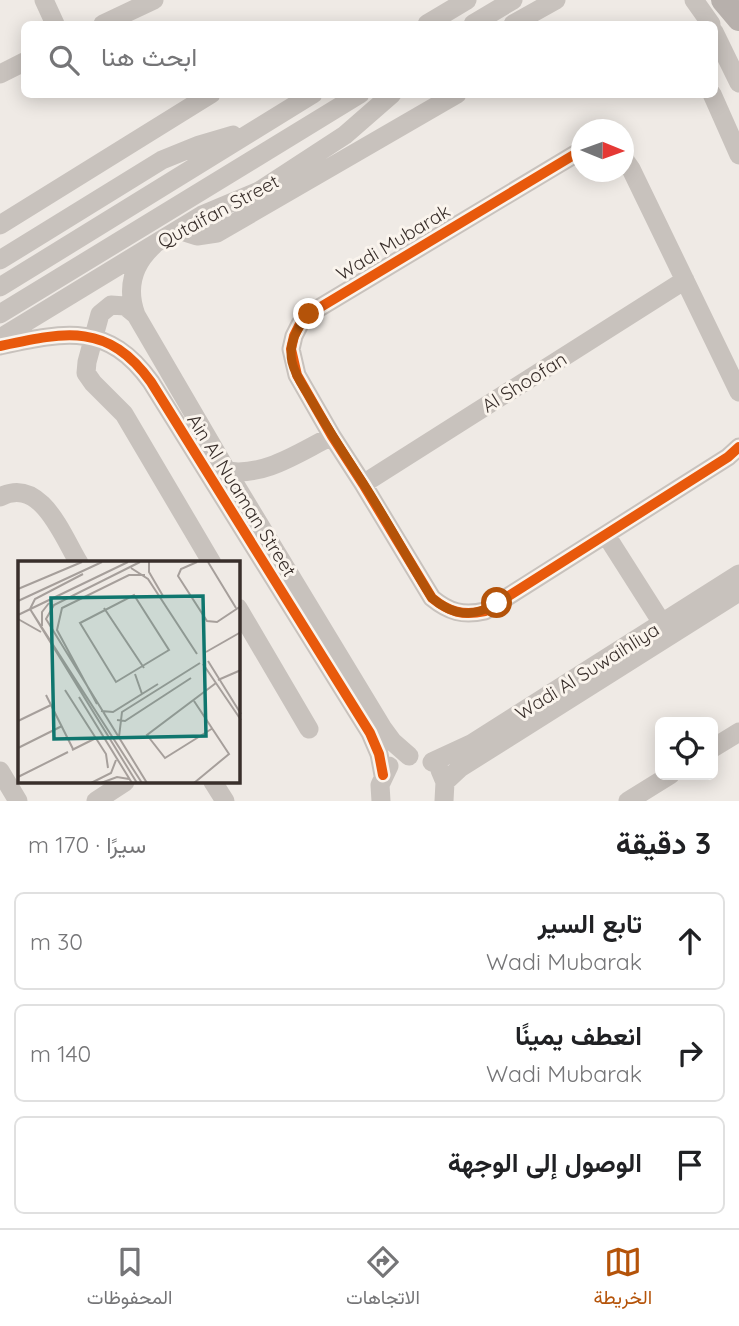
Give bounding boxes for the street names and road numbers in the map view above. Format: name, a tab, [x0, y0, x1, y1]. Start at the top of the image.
street label: Qutaifan Street	[153, 169, 283, 253]
street label: Wadi Mubarak	[332, 199, 454, 285]
street label: Al Shoofan	[477, 346, 571, 418]
street label: Ain Al Nuaman Street	[182, 409, 302, 581]
street label: Wadi Al Suwaihliya	[511, 617, 663, 725]

